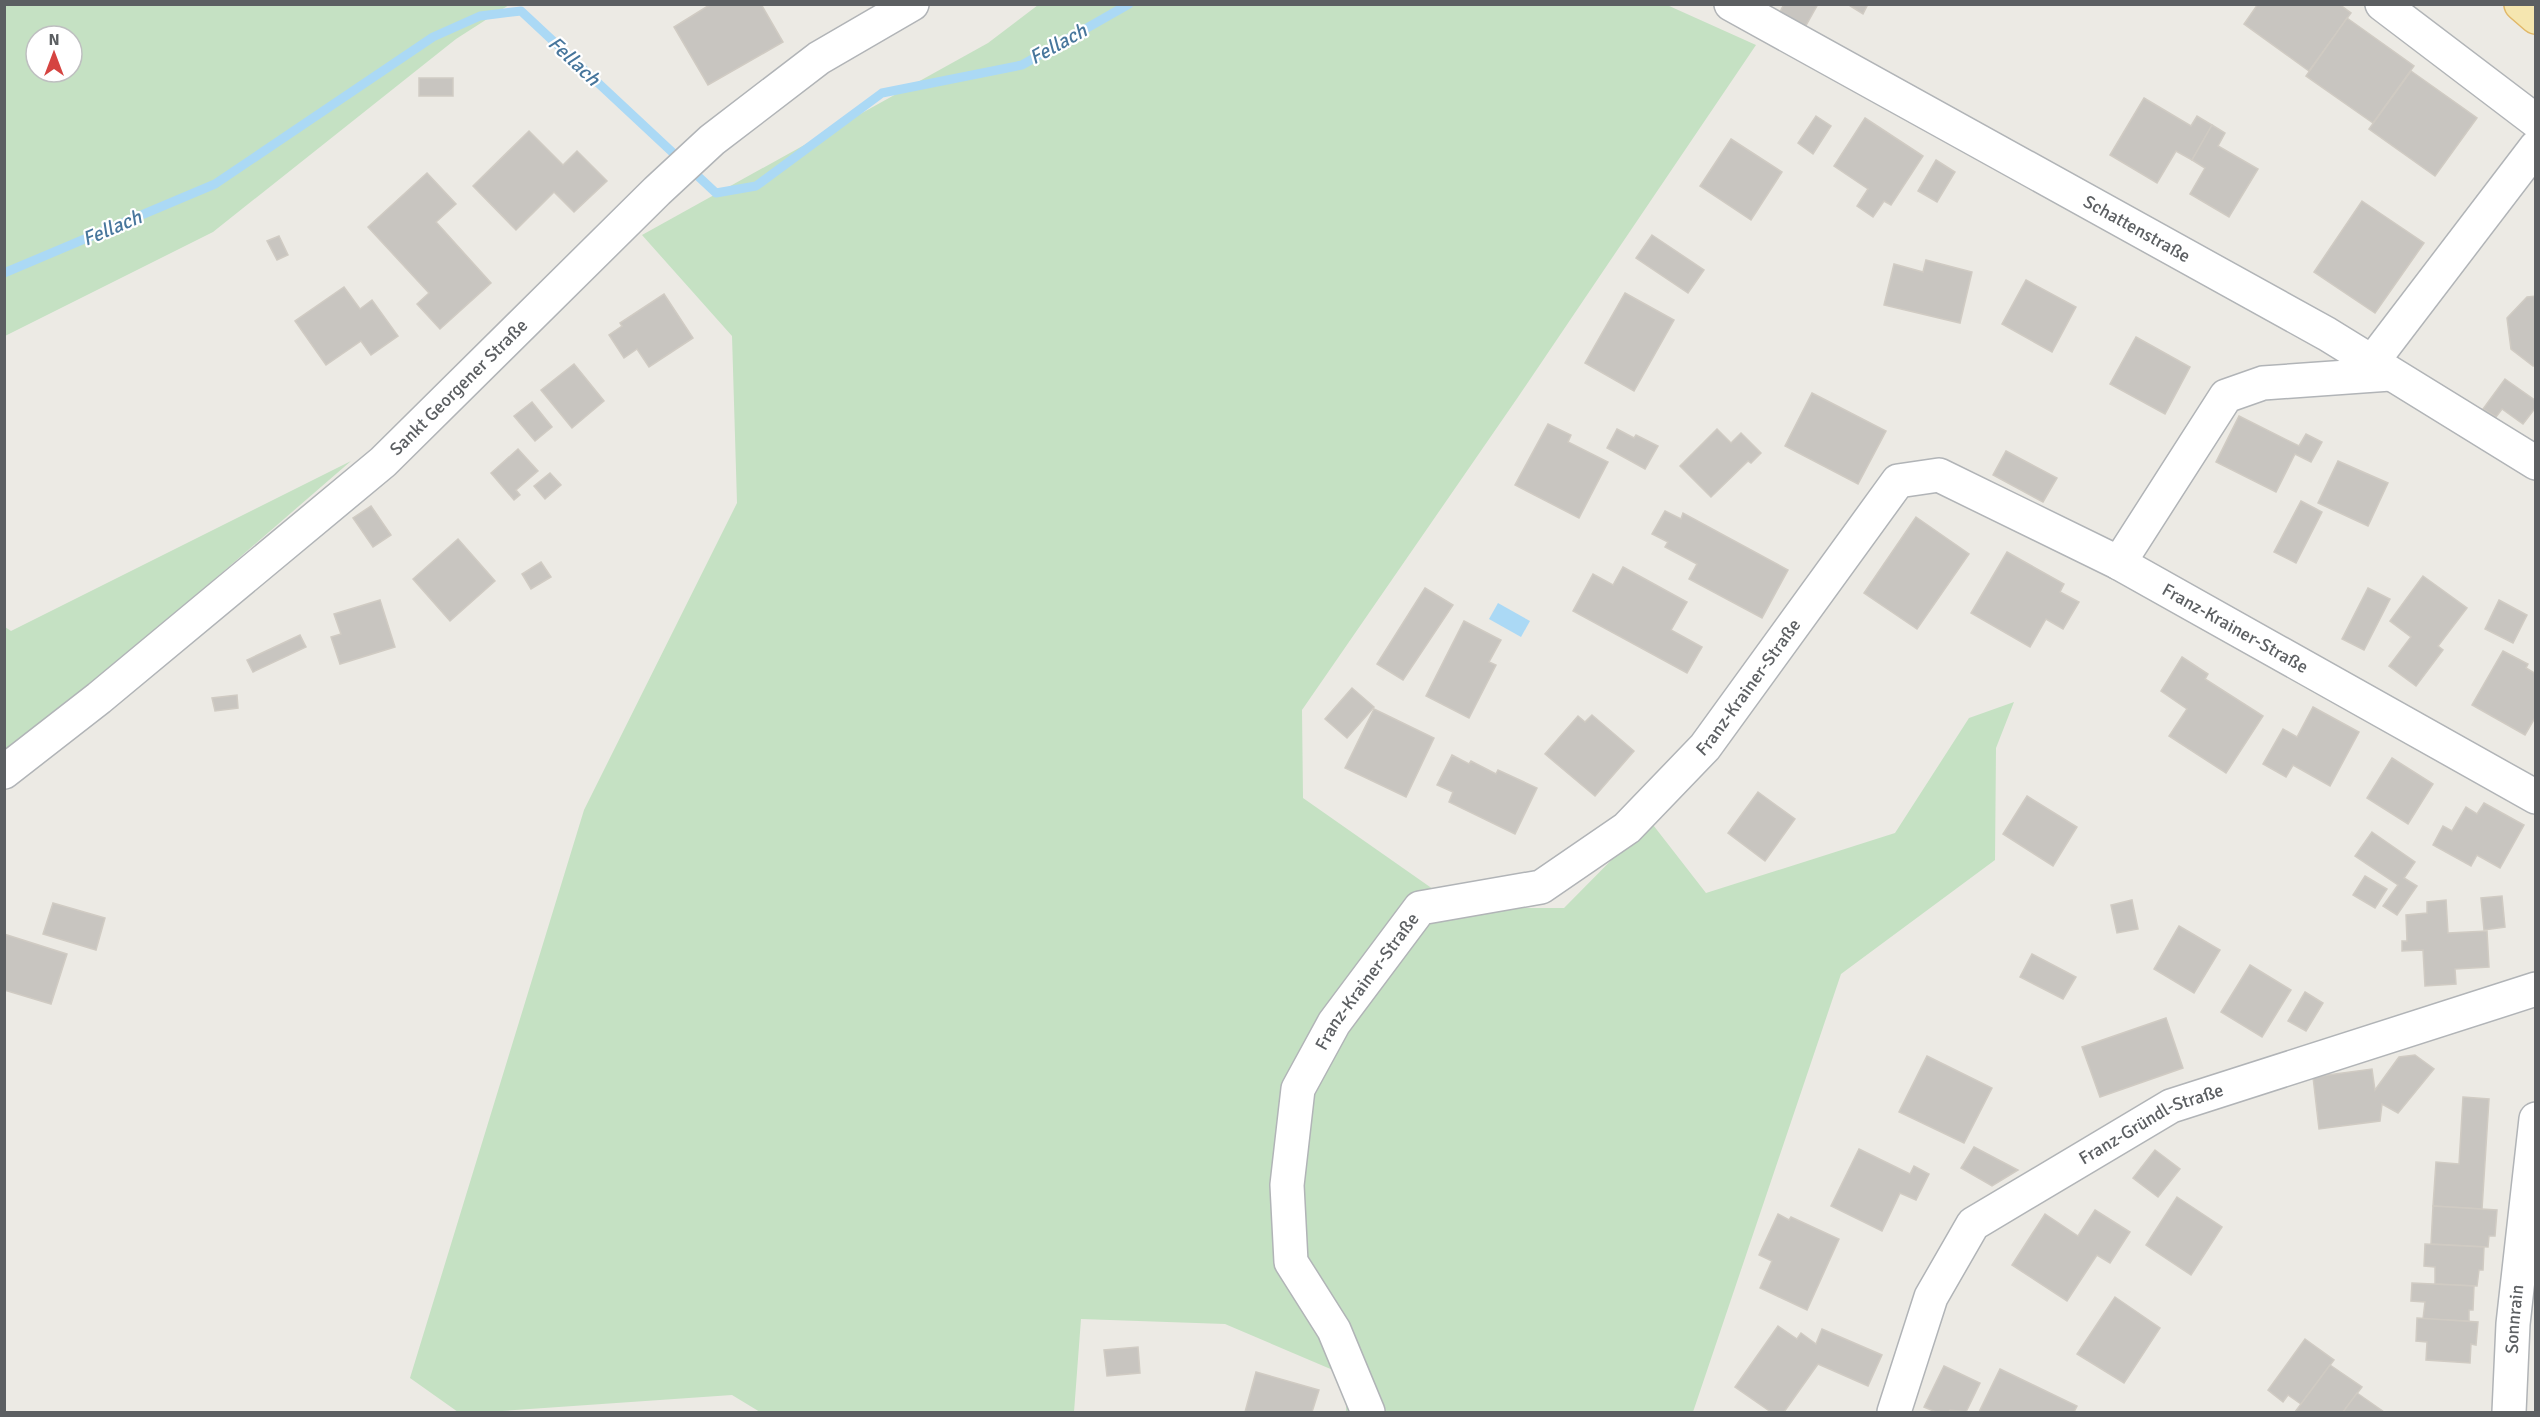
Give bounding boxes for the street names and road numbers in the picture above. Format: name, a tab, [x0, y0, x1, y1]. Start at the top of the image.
street label: Schattenstraße	[2080, 190, 2194, 267]
street label: Sankt Georgener Straße	[385, 314, 532, 460]
street label: Franz-Krainer-Straße	[2158, 579, 2312, 678]
street label: Franz-Krainer-Straße	[1691, 615, 1805, 761]
street label: Franz-Krainer-Straße	[1310, 908, 1424, 1054]
street label: Franz-Gründl-Straße	[2075, 1079, 2226, 1169]
street label: Sonnrain	[2501, 1283, 2528, 1354]

